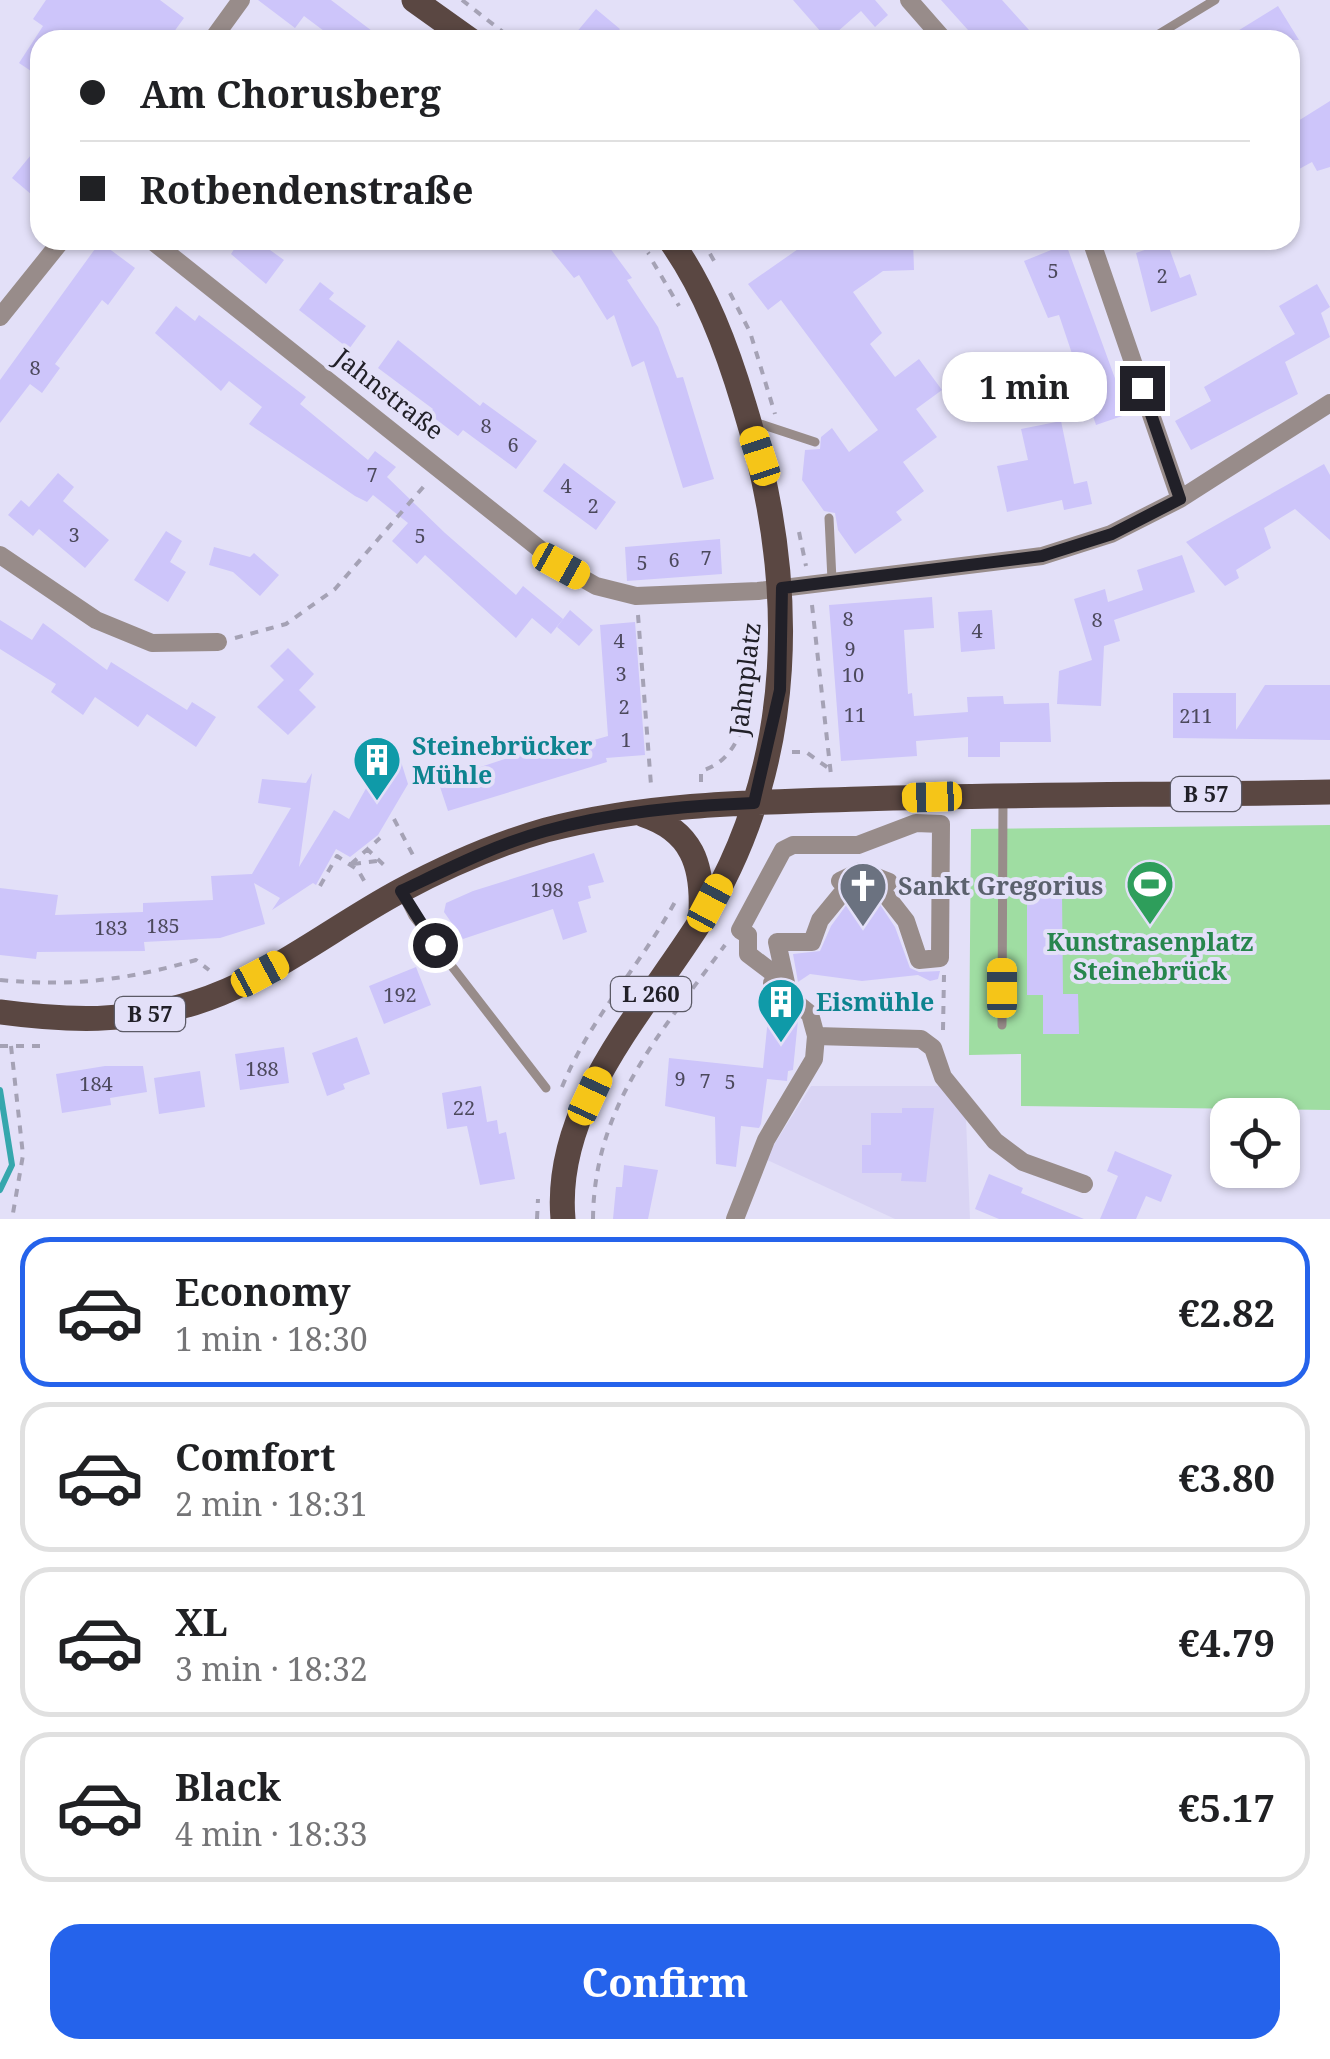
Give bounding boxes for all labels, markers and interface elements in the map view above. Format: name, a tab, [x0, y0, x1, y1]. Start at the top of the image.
text: Am Chorusberg	[140, 67, 441, 119]
text: Rotbendenstraße	[140, 163, 473, 215]
house number: 5	[1047, 257, 1059, 284]
house number: 2	[1156, 262, 1168, 289]
street label: Jahnstraße	[327, 339, 451, 447]
callout: 1 min	[942, 353, 1107, 423]
house number: 8	[29, 354, 41, 381]
text: 1 min	[979, 365, 1070, 408]
route end	[1120, 366, 1165, 411]
house number: 8	[480, 412, 492, 439]
car	[736, 423, 784, 489]
house number: 6	[507, 431, 519, 458]
house number: 7	[366, 461, 378, 488]
house number: 4	[560, 472, 572, 499]
house number: 2	[587, 492, 599, 519]
house number: 3	[68, 521, 80, 548]
house number: 5	[414, 522, 426, 549]
car	[527, 538, 595, 594]
house number: 7	[700, 544, 712, 571]
house number: 6	[668, 546, 680, 573]
house number: 5	[636, 549, 648, 576]
house number: 8	[842, 605, 854, 632]
house number: 8	[1091, 606, 1103, 633]
house number: 4	[971, 617, 983, 644]
street label: Jahnplatz	[720, 620, 768, 738]
house number: 4	[613, 627, 625, 654]
house number: 9	[844, 635, 856, 662]
house number: 3	[615, 660, 627, 687]
house number: 10	[842, 661, 864, 688]
house number: 2	[618, 693, 630, 720]
house number: 11	[844, 701, 866, 728]
house number: 211	[1179, 702, 1213, 729]
house number: 1	[620, 726, 632, 753]
place label: Steinebrücker Mühle	[412, 728, 593, 791]
building icon: Steinebrücker Mühle	[351, 734, 403, 802]
road number: B 57	[1171, 777, 1241, 811]
car	[901, 781, 963, 813]
sports icon: Kunstrasenplatz Steinebrück	[1124, 858, 1176, 926]
church icon: Sankt Gregorius	[837, 860, 889, 928]
place label: Sankt Gregorius	[898, 868, 1103, 902]
car	[683, 869, 737, 937]
house number: 198	[530, 876, 564, 903]
house number: 185	[146, 912, 180, 939]
house number: 183	[94, 914, 128, 941]
route start	[413, 923, 458, 968]
place label: Kunstrasenplatz Steinebrück	[1046, 924, 1254, 987]
car	[226, 947, 294, 1001]
car	[987, 958, 1017, 1018]
building icon: Eismühle	[755, 976, 807, 1044]
road number: L 260	[611, 977, 691, 1011]
house number: 192	[383, 981, 417, 1008]
place label: Eismühle	[816, 984, 934, 1018]
road number: B 57	[115, 997, 185, 1031]
house number: 188	[245, 1055, 279, 1082]
car	[564, 1062, 616, 1130]
house number: 9	[674, 1065, 686, 1092]
house number: 7	[699, 1067, 711, 1094]
house number: 5	[724, 1068, 736, 1095]
house number: 184	[79, 1070, 113, 1097]
house number: 22	[453, 1094, 475, 1121]
map controls	[1210, 1098, 1300, 1188]
button: locate	[1210, 1098, 1300, 1188]
text: Economy	[175, 1265, 351, 1317]
icon: car	[55, 1267, 145, 1357]
text: €2.82	[1178, 1286, 1275, 1338]
text: 1 min · 18:30	[175, 1317, 368, 1360]
text: Comfort	[175, 1430, 335, 1482]
icon: car	[55, 1432, 145, 1522]
text: €3.80	[1178, 1451, 1275, 1503]
text: 2 min · 18:31	[175, 1482, 368, 1525]
text: XL	[175, 1595, 228, 1647]
icon: car	[55, 1597, 145, 1687]
text: €4.79	[1178, 1616, 1275, 1668]
text: 3 min · 18:32	[175, 1647, 368, 1690]
text: Black	[175, 1760, 281, 1812]
icon: car	[55, 1762, 145, 1852]
text: €5.17	[1178, 1781, 1275, 1833]
text: 4 min · 18:33	[175, 1812, 368, 1855]
button: Confirm	[50, 1924, 1280, 2039]

